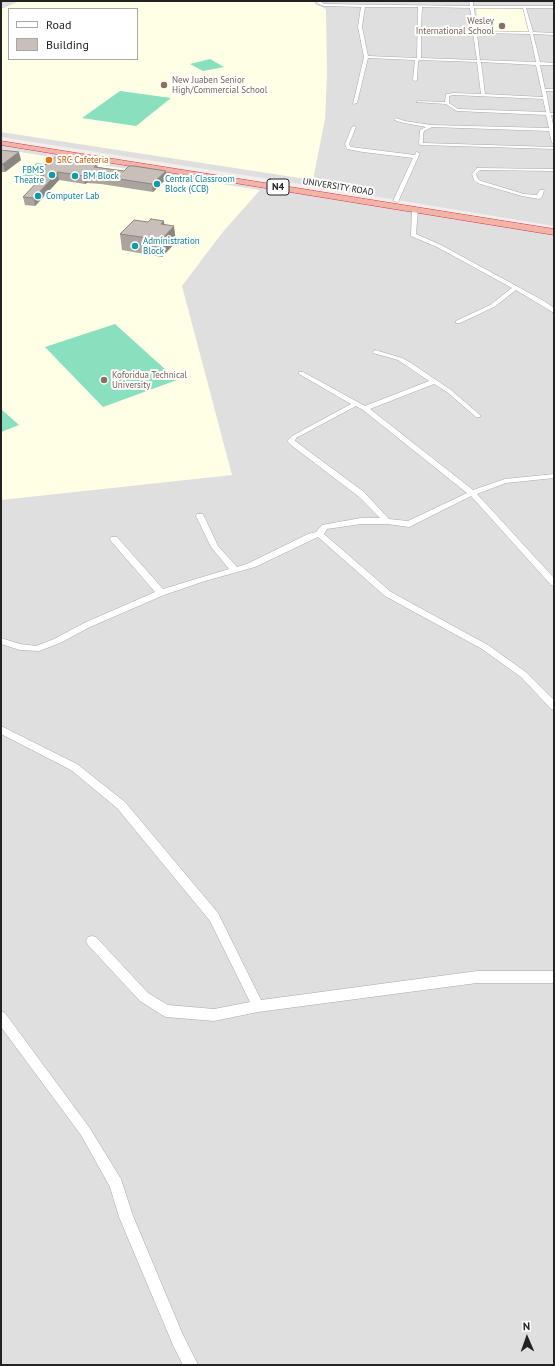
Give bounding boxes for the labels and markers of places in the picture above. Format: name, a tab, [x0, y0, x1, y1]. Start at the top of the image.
place label: Wesley International School	[416, 16, 494, 37]
marker: Wesley International School	[497, 21, 507, 31]
place label: New Juaben Senior High/Commercial School	[172, 75, 267, 96]
marker: New Juaben Senior High/Commercial School	[159, 80, 169, 90]
marker: SRC Cafeteria	[44, 155, 54, 165]
place label: SRC Cafeteria	[57, 155, 109, 165]
place label: FBMS Theatre	[14, 165, 44, 186]
marker: FBMS Theatre	[47, 170, 57, 180]
marker: BM Block	[70, 171, 80, 181]
place label: BM Block	[83, 171, 119, 181]
place label: Central Classroom Block (CCB)	[165, 174, 235, 195]
marker: Central Classroom Block (CCB)	[152, 179, 162, 189]
marker: Computer Lab	[33, 191, 43, 201]
place label: Computer Lab	[46, 191, 99, 201]
place label: Administration Block	[143, 236, 200, 257]
marker: Administration Block	[130, 241, 140, 251]
place label: Koforidua Technical University	[112, 370, 187, 391]
marker: Koforidua Technical University	[99, 375, 109, 385]

